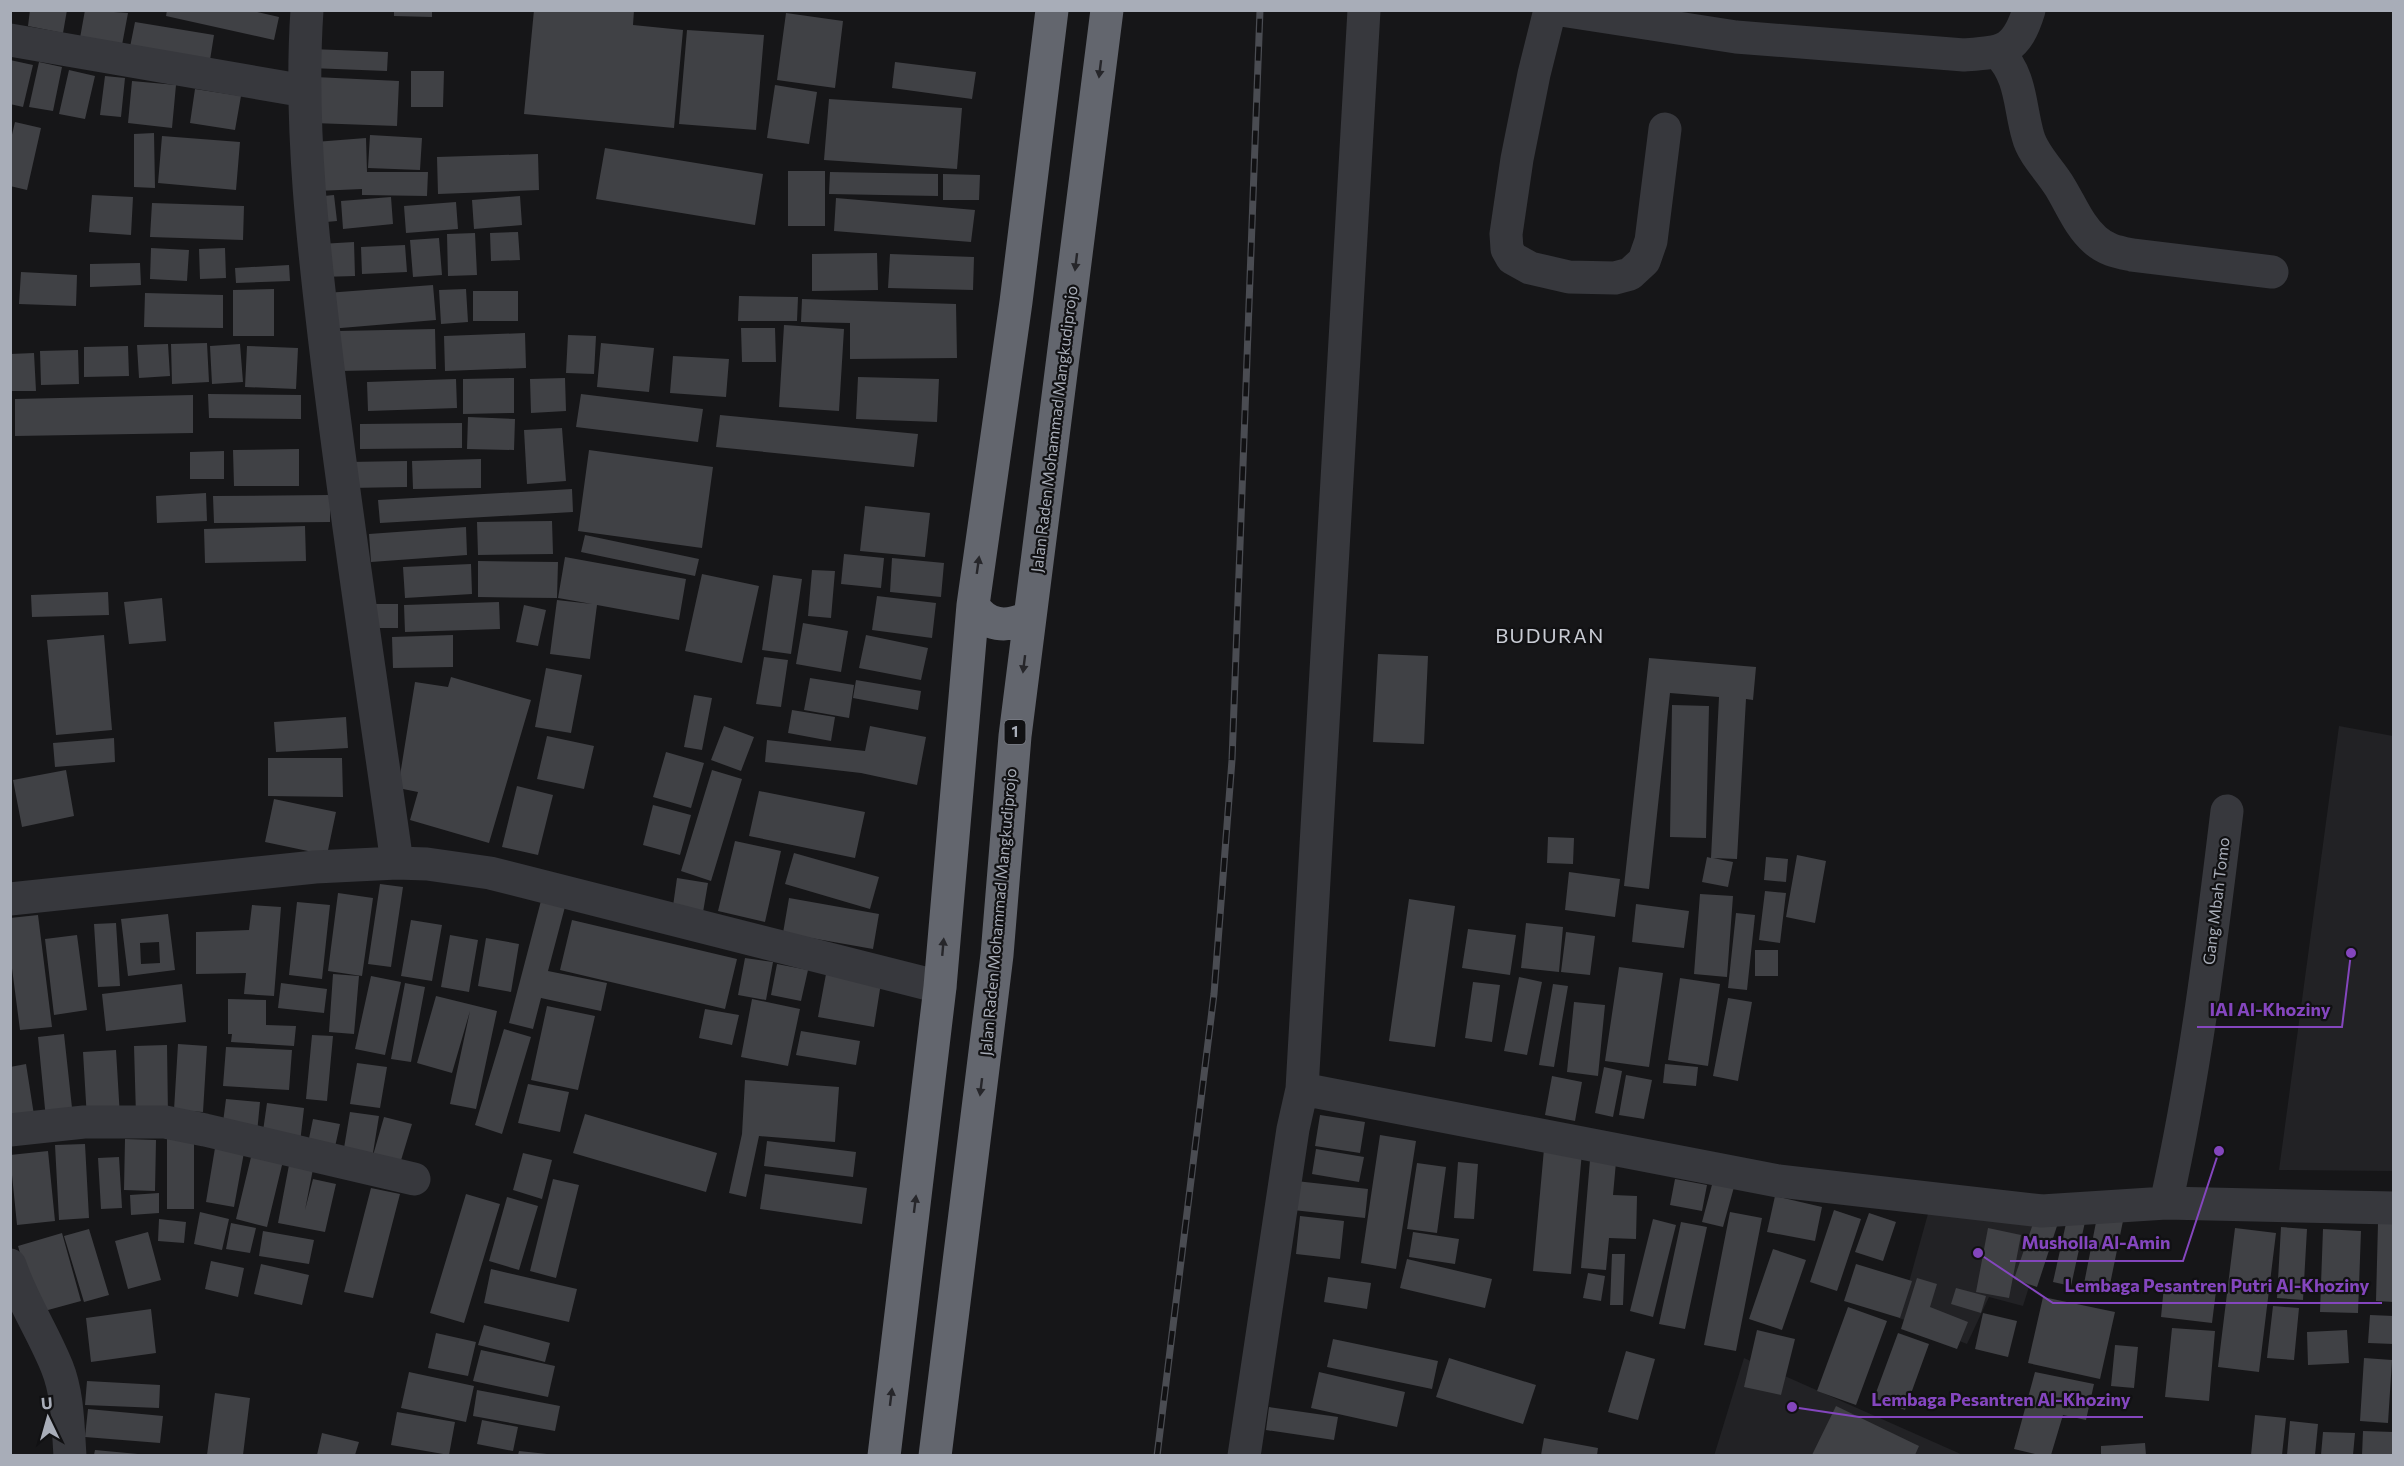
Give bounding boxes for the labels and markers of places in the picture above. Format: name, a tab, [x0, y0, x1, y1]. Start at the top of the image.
callout: IAI Al-Khoziny	[2197, 991, 2342, 1027]
callout: Musholla Al-Amin	[2010, 1225, 2183, 1261]
callout: Lembaga Pesantren Putri Al-Khoziny	[2053, 1267, 2382, 1303]
callout: Lembaga Pesantren Al-Khoziny	[1859, 1381, 2143, 1417]

